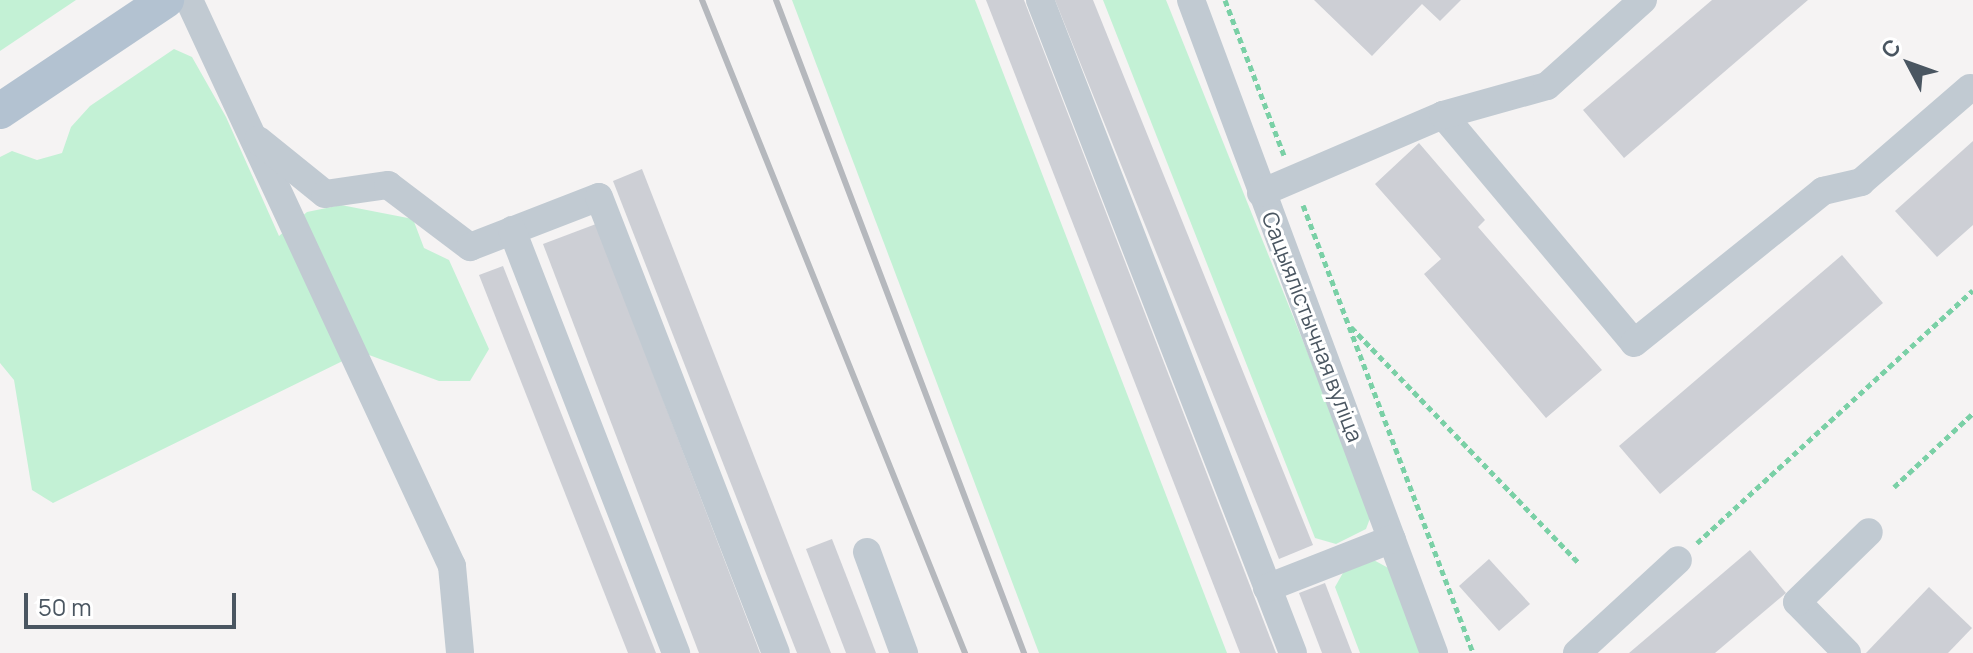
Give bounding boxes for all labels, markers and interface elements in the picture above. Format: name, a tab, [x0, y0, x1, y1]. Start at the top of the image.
north arrow	[1869, 24, 1949, 104]
text: С	[1874, 32, 1908, 64]
street label: Сацыялістычная вуліца	[1256, 208, 1368, 446]
scale bar	[28, 577, 240, 627]
text: 50 m	[38, 590, 92, 623]

